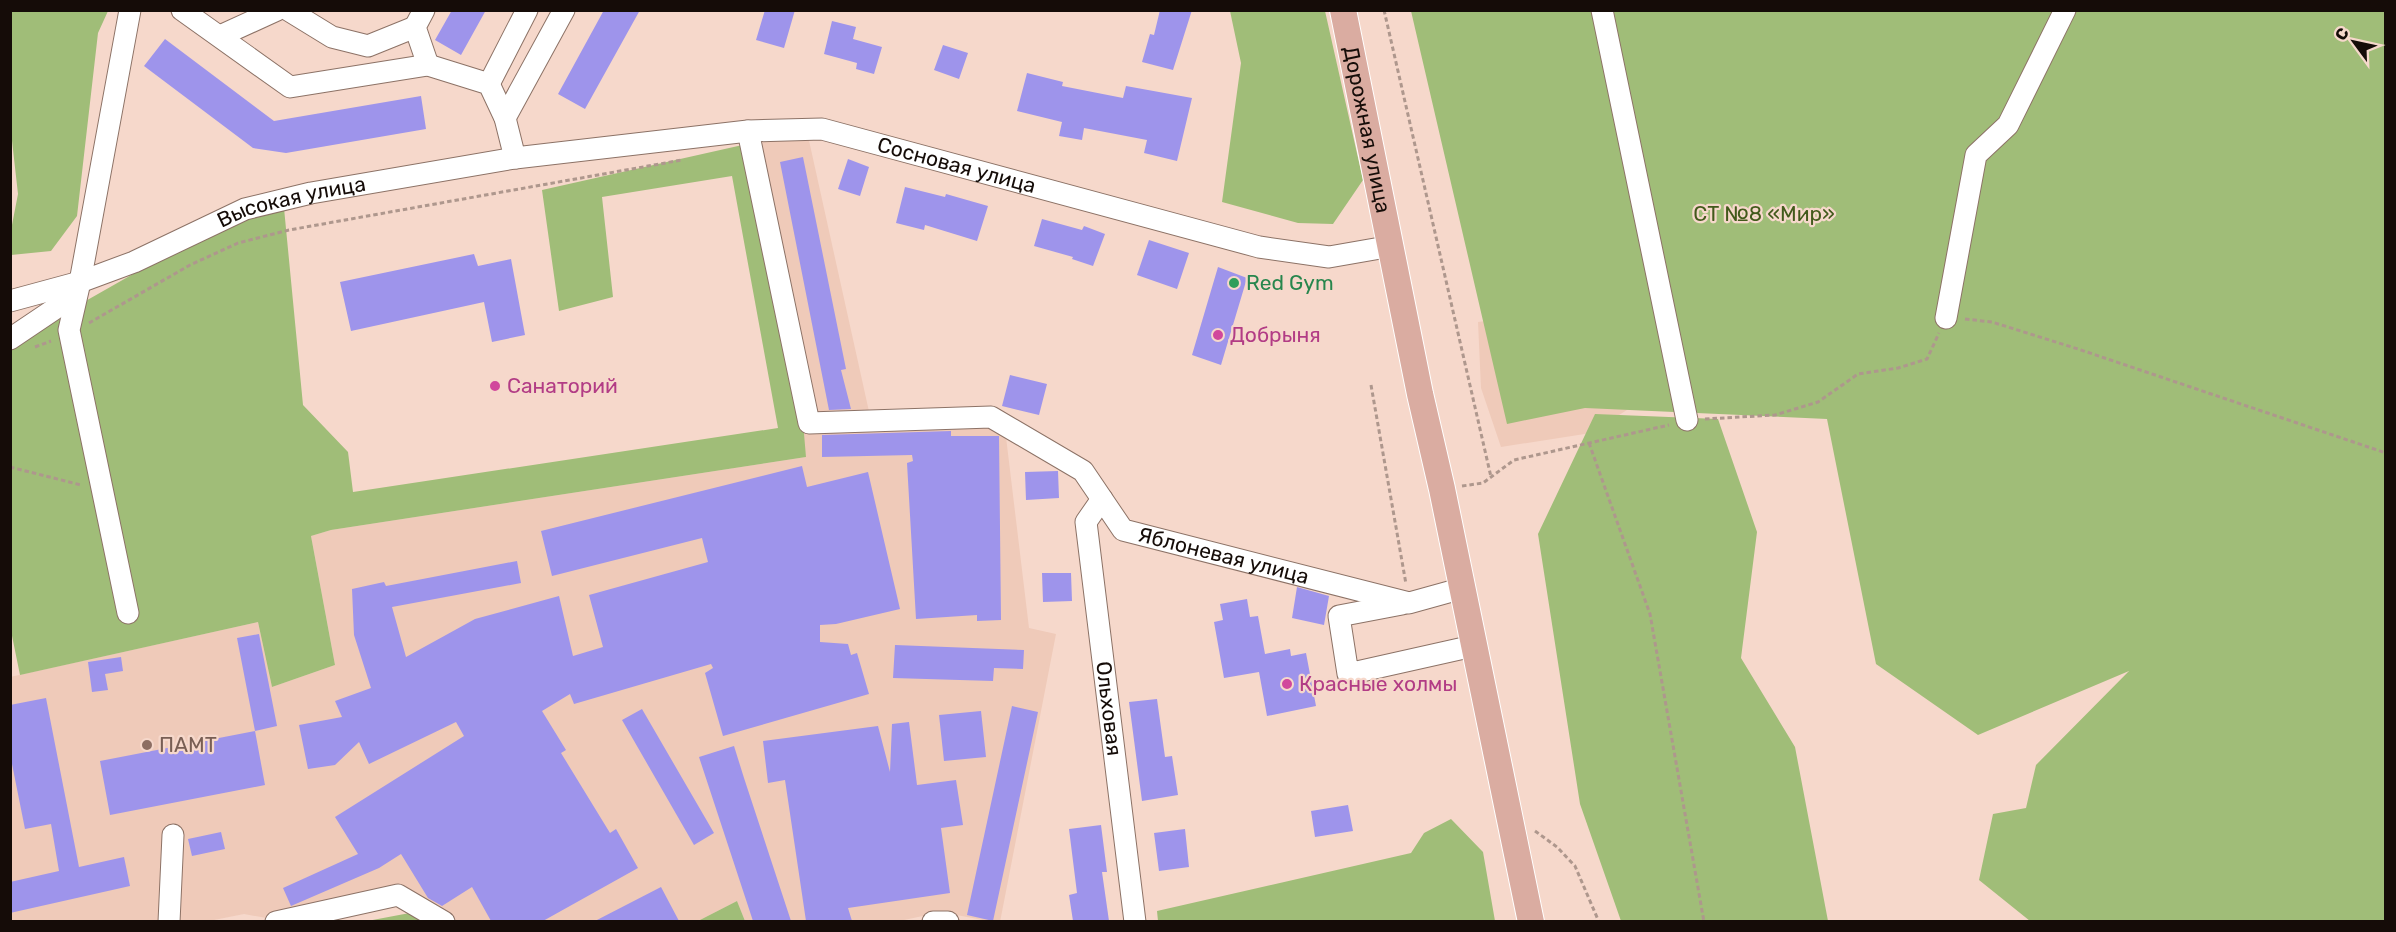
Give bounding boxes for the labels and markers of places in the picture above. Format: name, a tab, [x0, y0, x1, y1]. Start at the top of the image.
place label: Red Gym	[1246, 270, 1334, 295]
marker: Red Gym	[1227, 276, 1241, 290]
place label: Добрыня	[1230, 322, 1321, 347]
marker: Добрыня	[1211, 328, 1225, 342]
place label: Санаторий	[507, 373, 618, 398]
marker: Санаторий	[488, 379, 502, 393]
place label: Красные холмы	[1299, 671, 1457, 696]
marker: Красные холмы	[1280, 677, 1294, 691]
place label: ПАМТ	[159, 732, 217, 757]
marker: ПАМТ	[140, 738, 154, 752]

